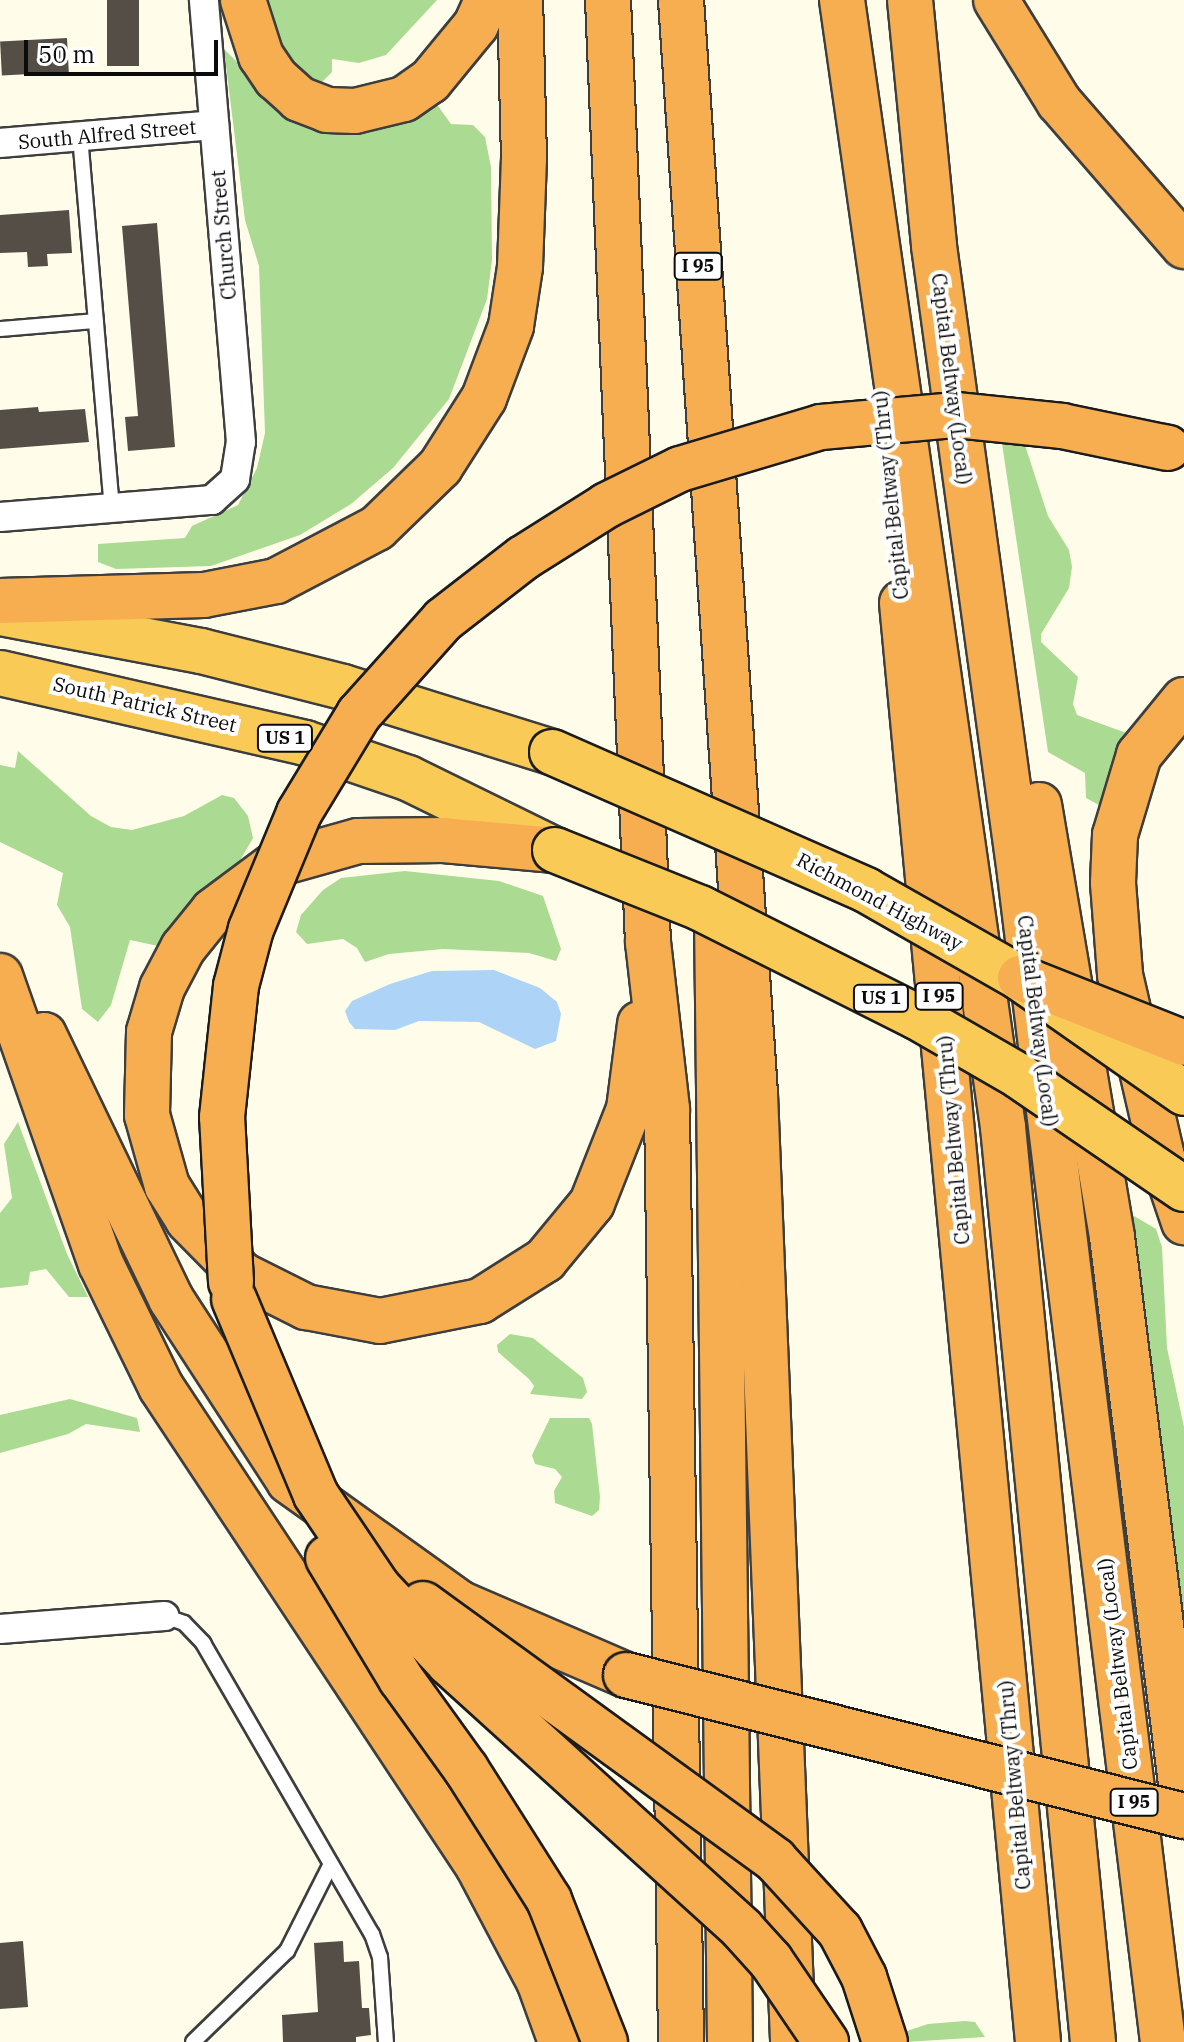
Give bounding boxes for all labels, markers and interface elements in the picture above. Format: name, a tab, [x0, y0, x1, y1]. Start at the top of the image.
scale bar	[28, 24, 222, 74]
text: 50 m	[38, 38, 95, 70]
street label: South Alfred Street	[17, 114, 197, 154]
street label: Church Street	[205, 169, 241, 301]
road number: I 95	[672, 252, 724, 280]
street label: Capital Beltway (Local)	[927, 272, 977, 486]
street label: Capital Beltway (Thru)	[867, 389, 913, 601]
street label: South Patrick Street	[51, 671, 239, 737]
road number: US 1	[255, 724, 315, 752]
street label: Richmond Highway	[793, 847, 967, 955]
street label: Capital Beltway (Local)	[1013, 914, 1063, 1128]
road number: I 95	[913, 982, 965, 1010]
road number: US 1	[851, 984, 911, 1012]
street label: Capital Beltway (Thru)	[932, 1034, 974, 1246]
street label: Capital Beltway (Local)	[1092, 1557, 1142, 1771]
street label: Capital Beltway (Thru)	[993, 1679, 1035, 1891]
road number: I 95	[1108, 1788, 1160, 1816]

